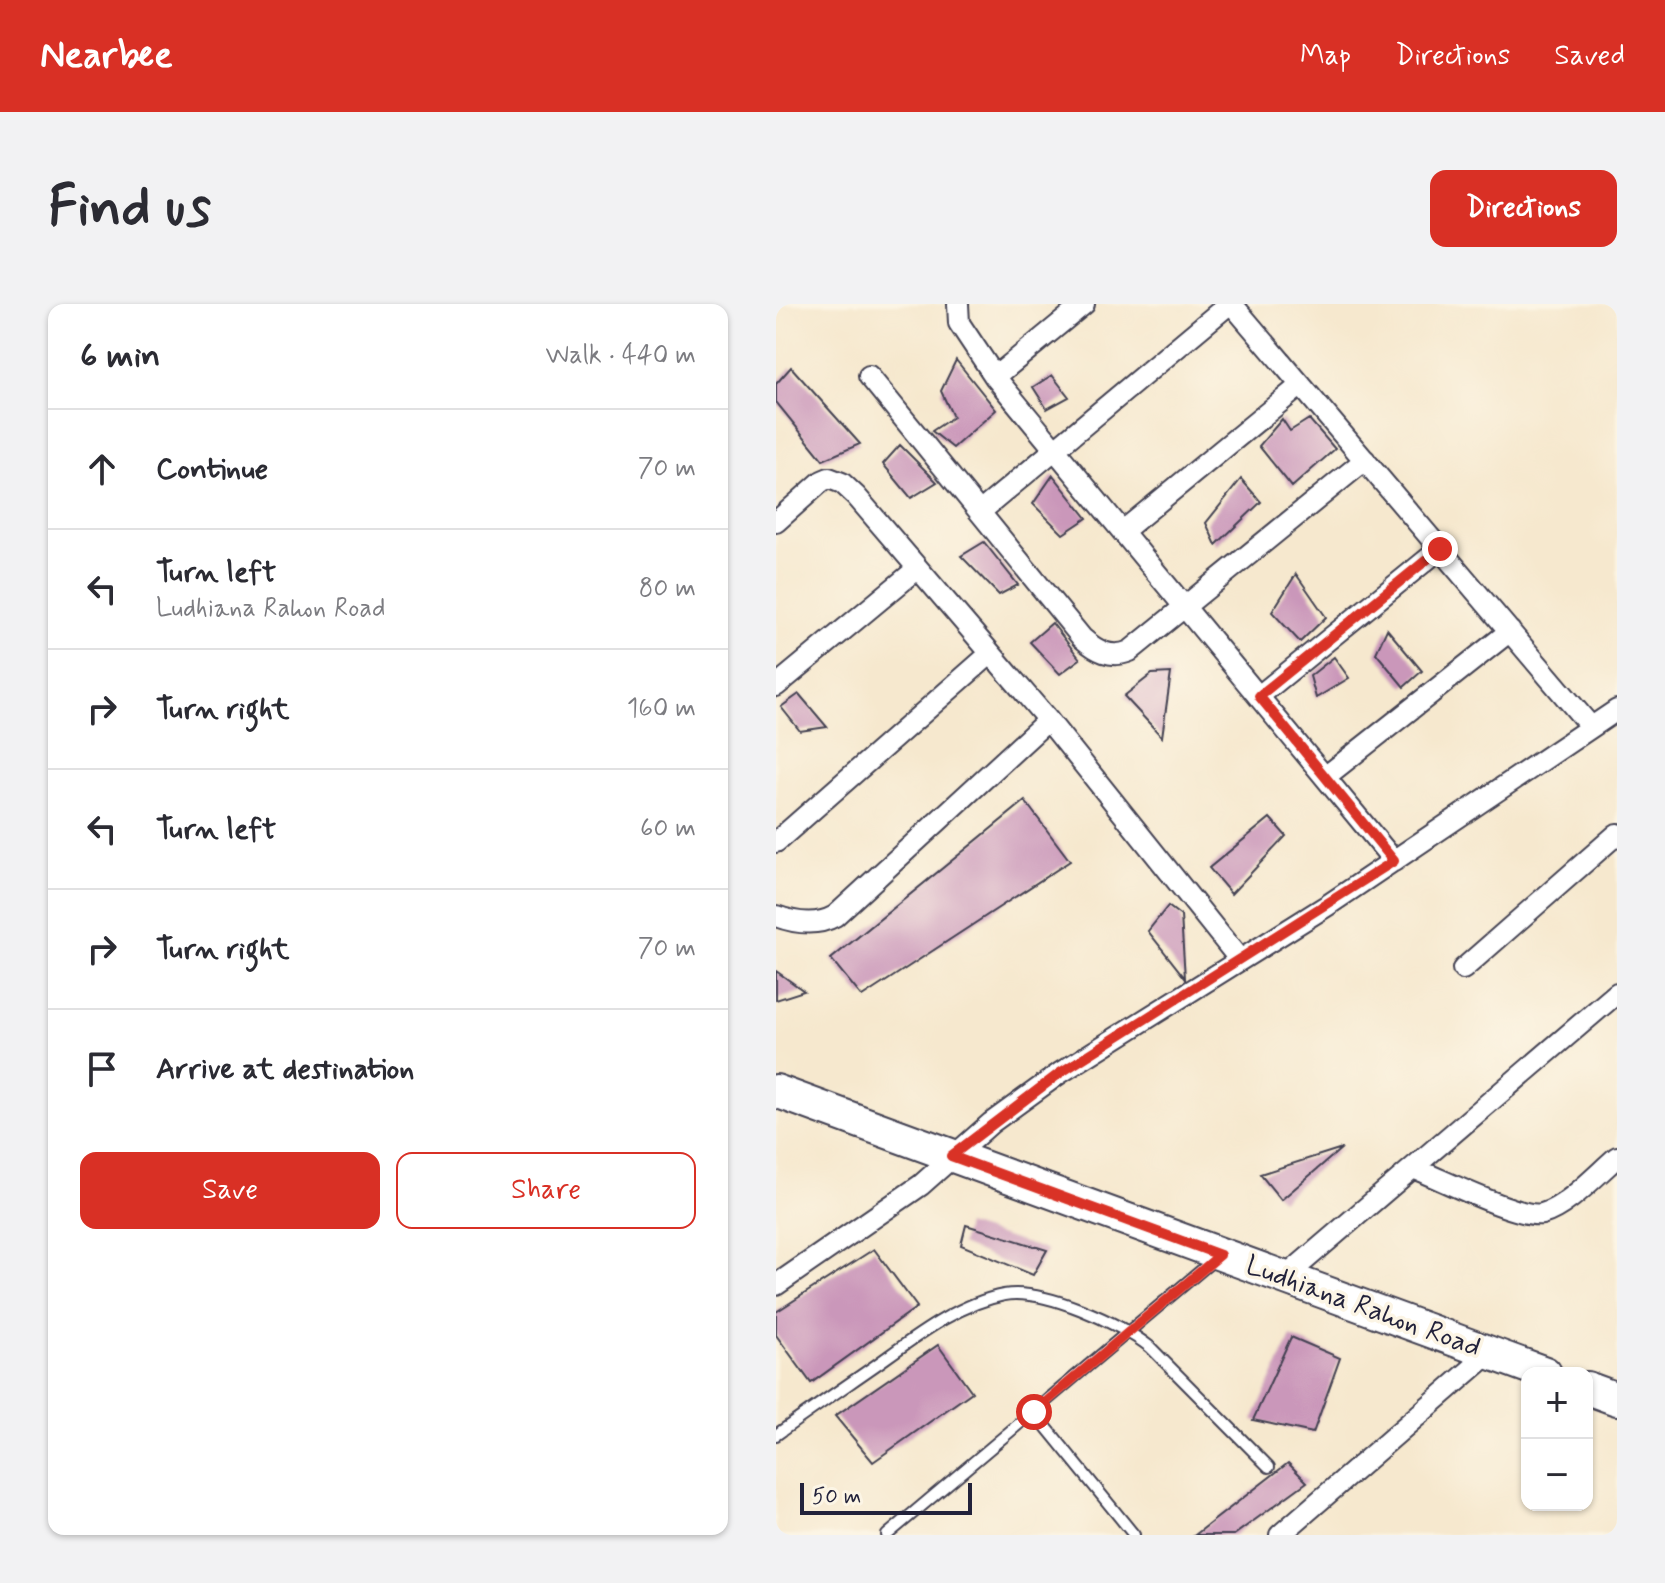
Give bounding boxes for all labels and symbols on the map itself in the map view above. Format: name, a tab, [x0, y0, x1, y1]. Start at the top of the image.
route end	[1422, 531, 1458, 567]
street label: Ludhiana Rahon Road	[1241, 1247, 1485, 1367]
route start	[1016, 1394, 1052, 1430]
scale bar	[800, 1479, 972, 1515]

